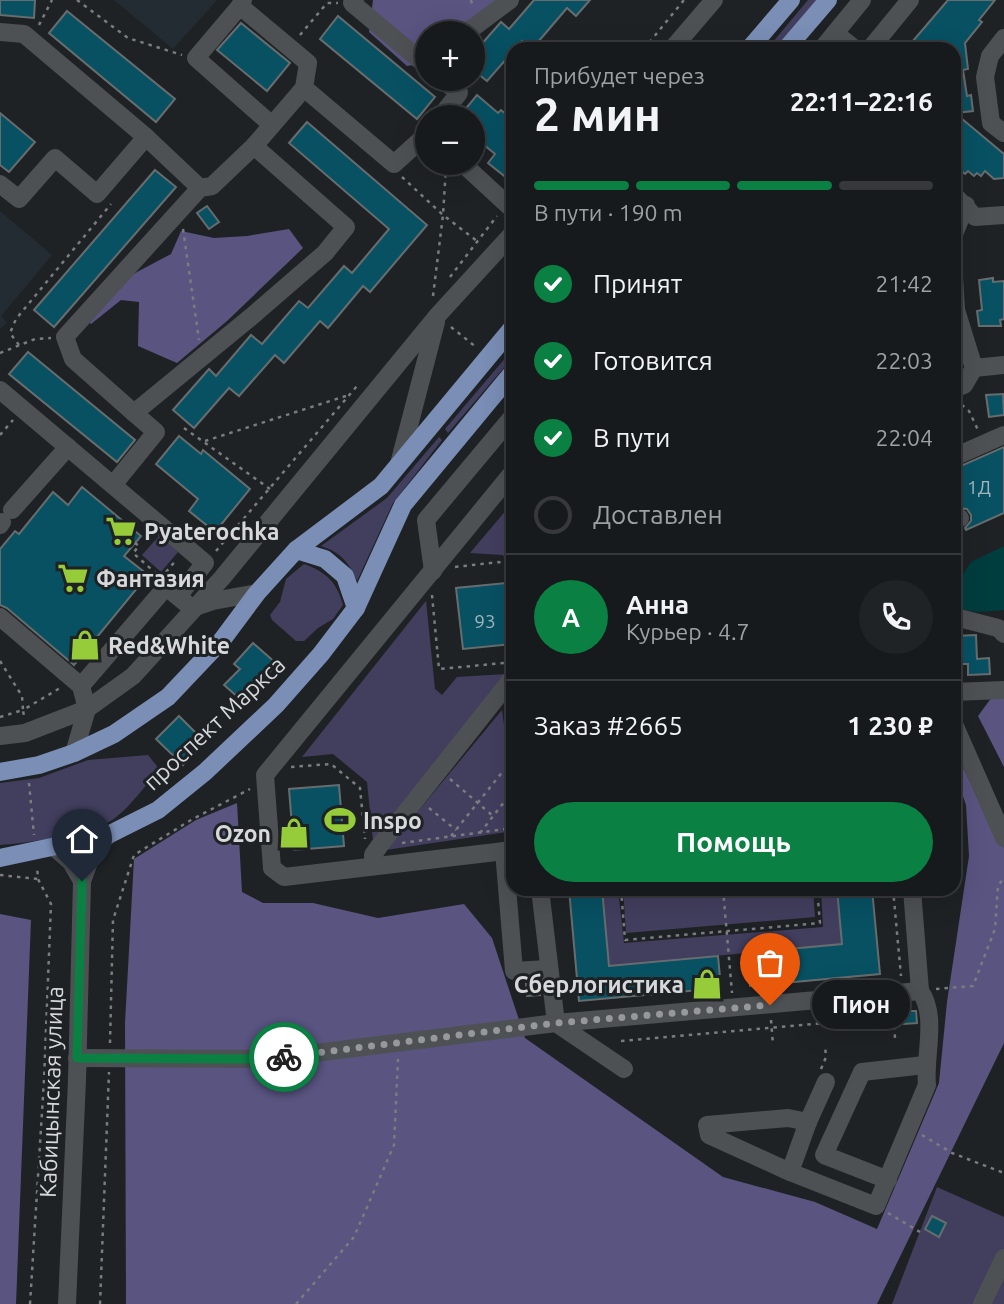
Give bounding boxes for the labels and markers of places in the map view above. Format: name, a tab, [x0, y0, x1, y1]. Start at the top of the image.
supermarket icon: Pyaterochka	[104, 514, 138, 548]
place label: Pyaterochka	[144, 519, 279, 544]
supermarket icon: Фантазия	[56, 561, 90, 595]
place label: Фантазия	[96, 566, 205, 591]
shop icon: Red&White	[68, 628, 102, 662]
place label: Red&White	[108, 633, 230, 658]
sports icon: Inspo	[323, 803, 357, 837]
place label: Inspo	[363, 808, 422, 833]
pin	[52, 809, 112, 881]
shop icon: Ozon	[277, 816, 311, 850]
place label: Ozon	[215, 821, 271, 846]
pin	[740, 933, 800, 1005]
shop icon: Сберлогистика	[690, 967, 724, 1001]
place label: Сберлогистика	[514, 972, 684, 997]
callout: Пион	[812, 981, 910, 1030]

